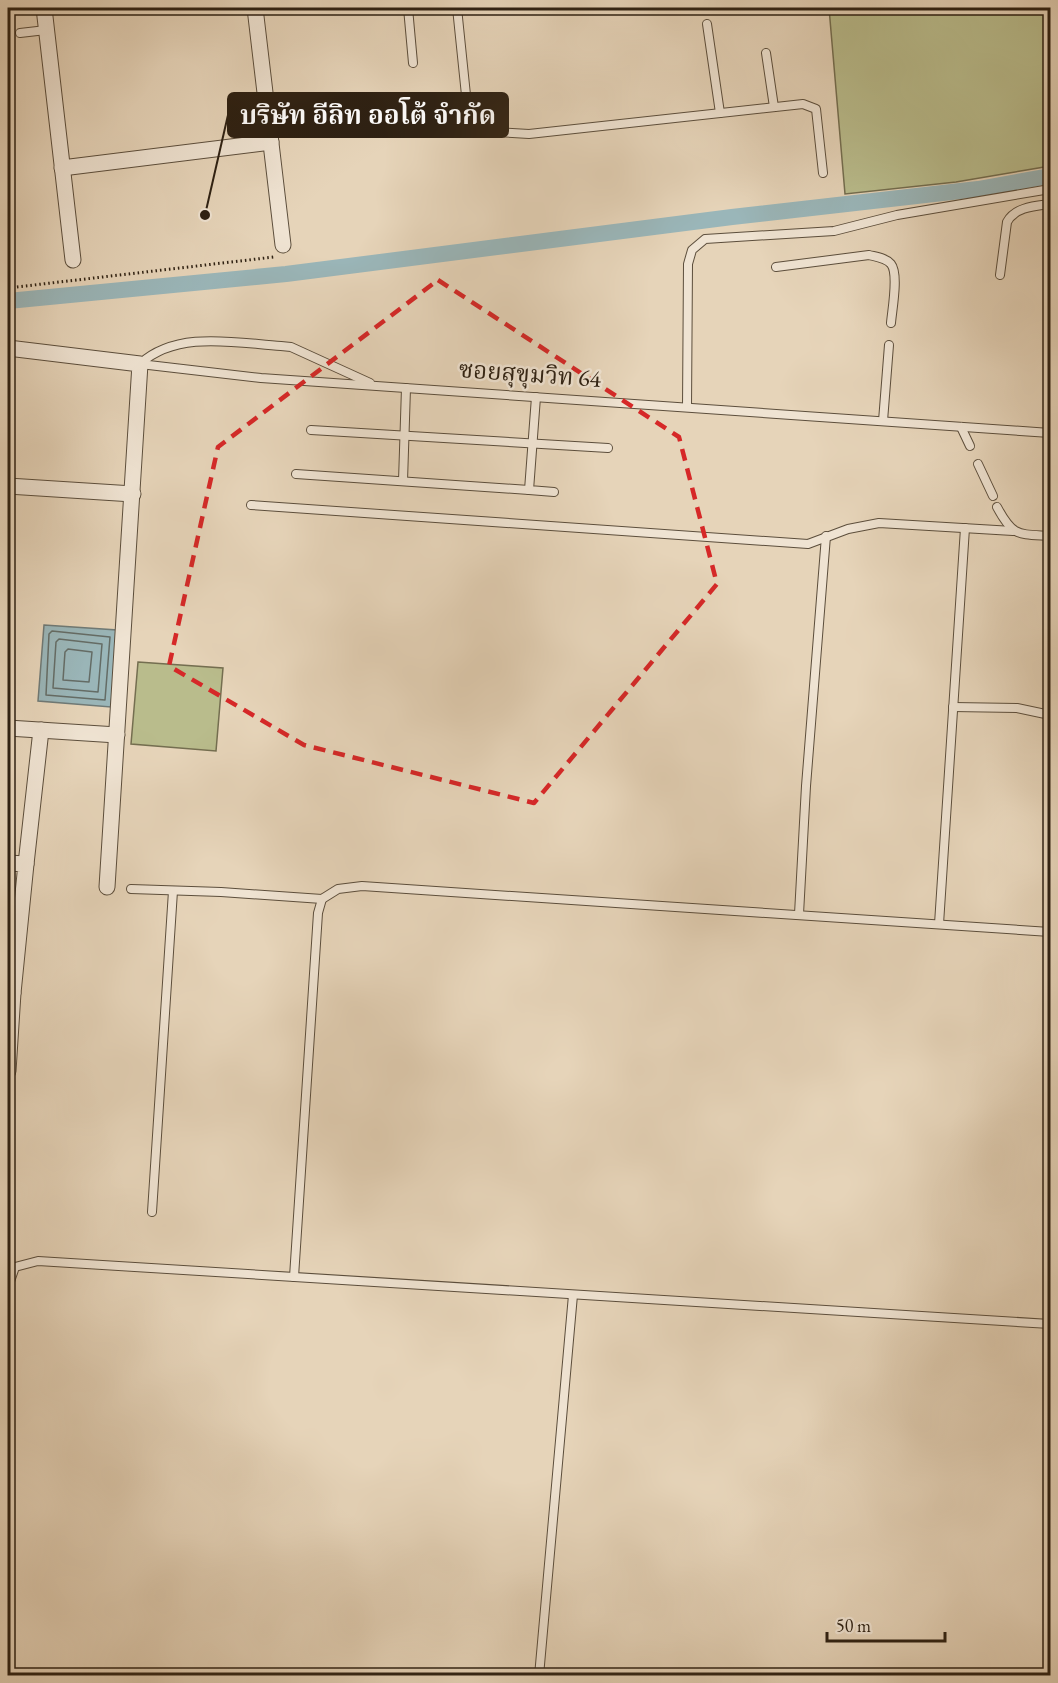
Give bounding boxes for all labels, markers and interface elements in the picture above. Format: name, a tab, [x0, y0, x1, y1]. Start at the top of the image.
callout: บริษัท อีลิท ออโต้ จำกัด	[228, 93, 508, 137]
text: บริษัท อีลิท ออโต้ จำกัด	[240, 97, 496, 132]
street label: ซอยสุขุมวิท 64	[458, 353, 603, 394]
scale bar	[827, 1605, 946, 1643]
text: 50 m	[836, 1614, 871, 1637]

